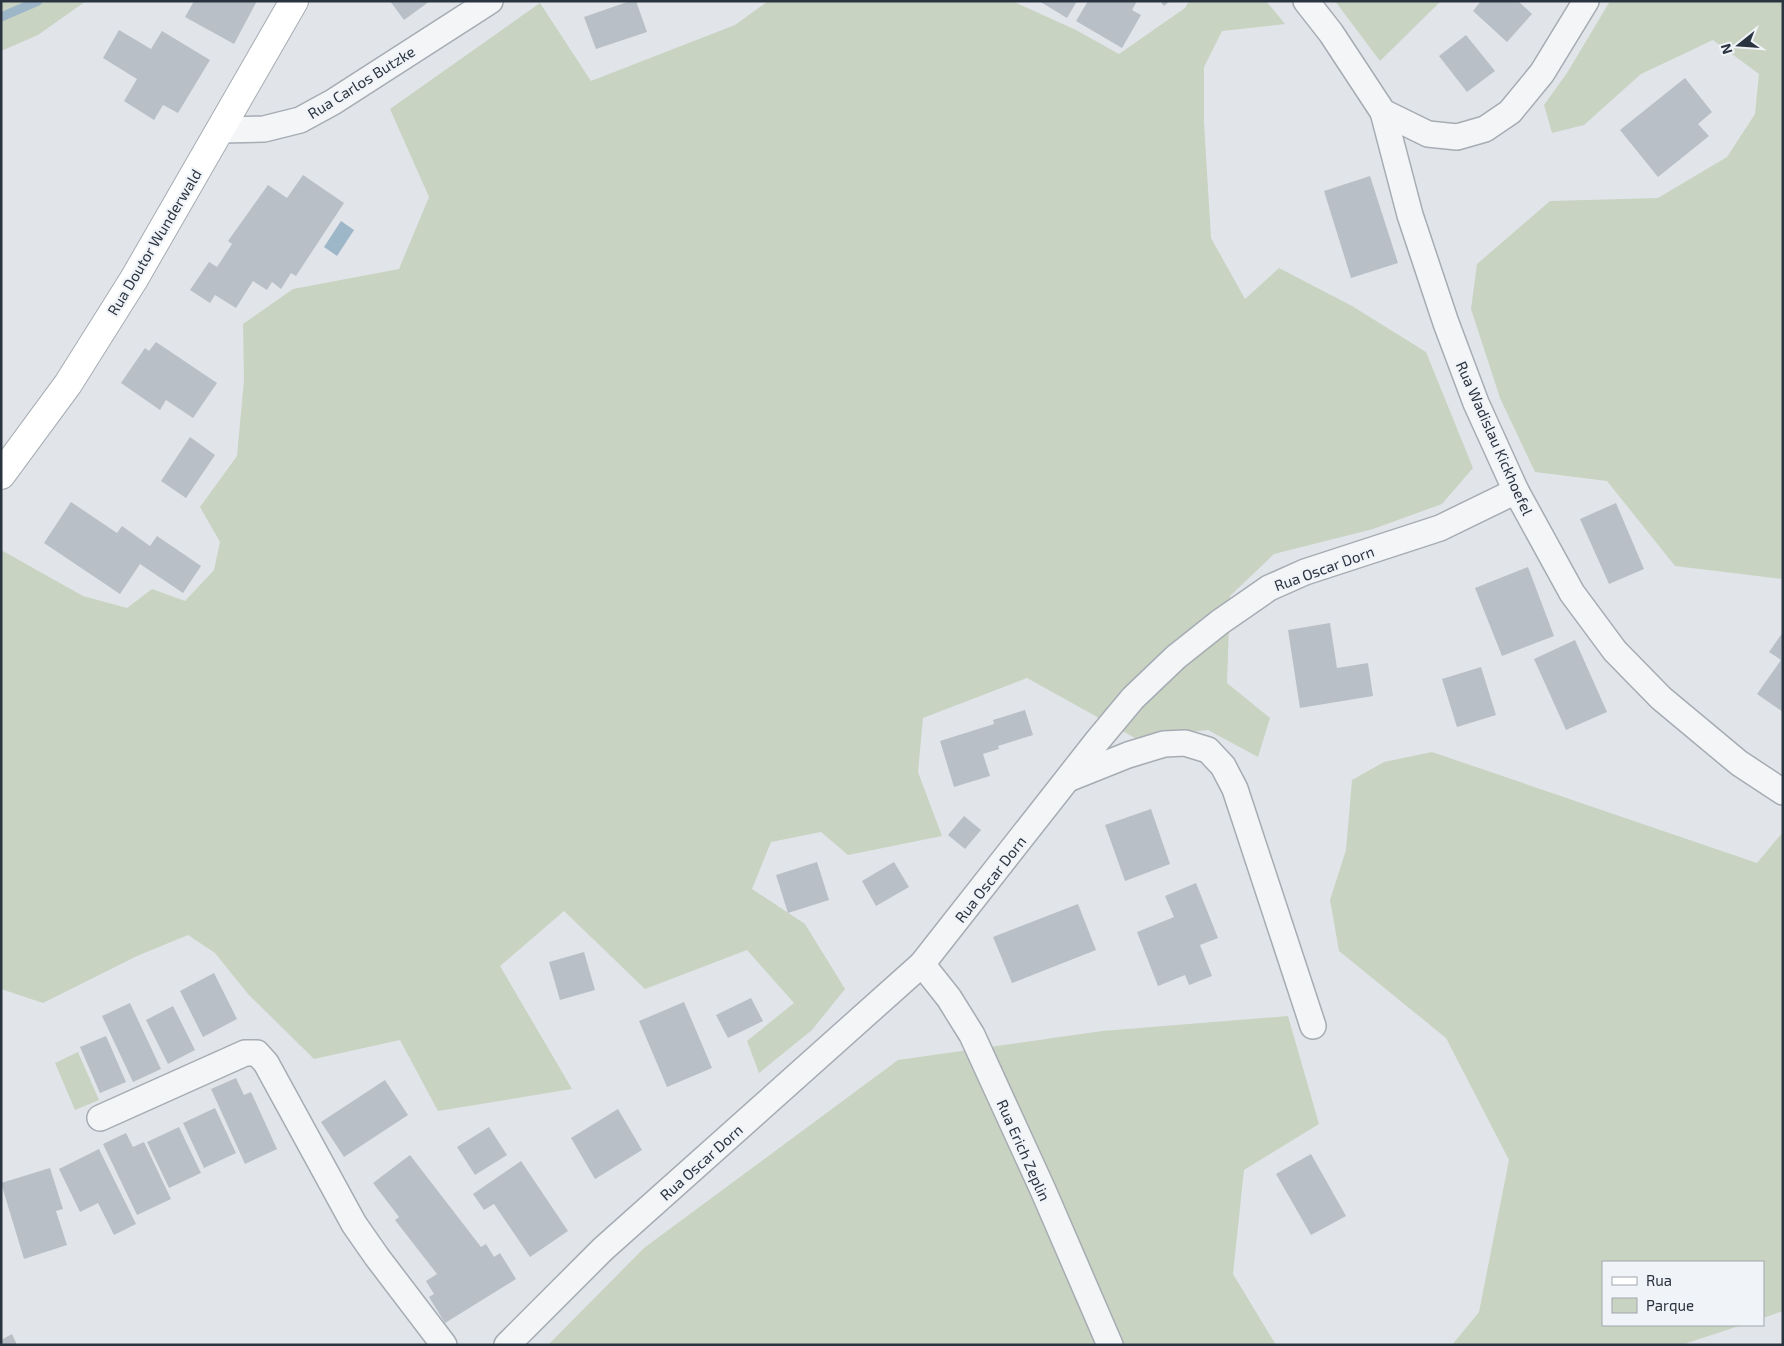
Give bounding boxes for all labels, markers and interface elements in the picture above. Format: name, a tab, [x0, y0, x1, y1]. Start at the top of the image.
north arrow	[1714, 20, 1764, 70]
street label: Rua Carlos Butzke	[304, 42, 418, 122]
text: N	[1716, 42, 1736, 56]
street label: Rua Doutor Wunderwald	[103, 166, 205, 318]
street label: Rua Wadislau Kickhoefel	[1453, 358, 1537, 518]
street label: Rua Oscar Dorn	[1272, 542, 1376, 594]
street label: Rua Oscar Dorn	[951, 832, 1029, 926]
street label: Rua Erich Zeplin	[994, 1097, 1054, 1203]
street label: Rua Oscar Dorn	[656, 1120, 746, 1204]
legend	[1602, 1261, 1764, 1326]
text: Rua	[1646, 1271, 1672, 1289]
text: Parque	[1646, 1296, 1694, 1314]

